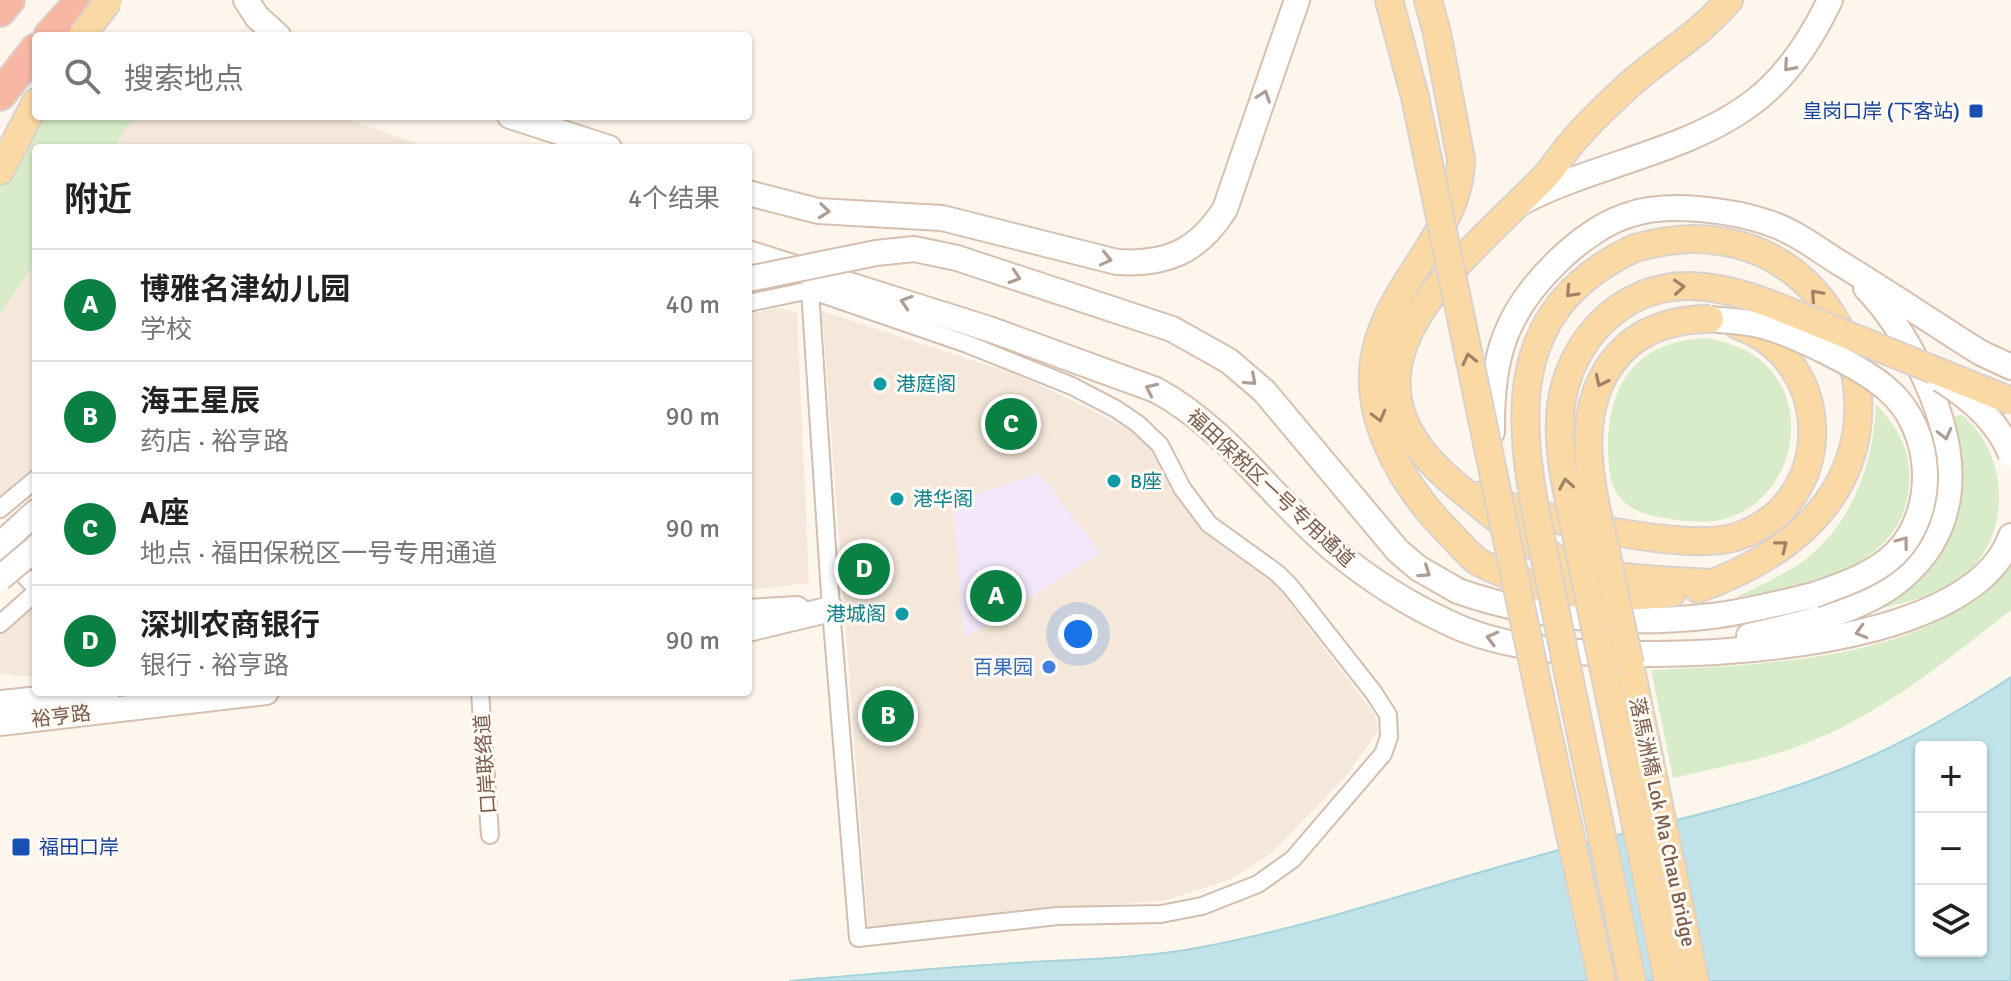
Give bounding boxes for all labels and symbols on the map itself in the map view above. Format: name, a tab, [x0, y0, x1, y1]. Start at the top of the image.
one-way arrow	[1784, 57, 1799, 71]
one-way arrow	[1254, 89, 1270, 103]
place label: 皇岗口岸 (下客站)	[1802, 99, 1960, 124]
marker: 皇岗口岸 (下客站)	[1967, 102, 1985, 120]
one-way arrow	[818, 202, 831, 219]
one-way arrow	[1099, 250, 1113, 267]
one-way arrow	[1007, 268, 1021, 284]
one-way arrow	[1673, 279, 1686, 296]
one-way arrow	[1566, 282, 1580, 297]
one-way arrow	[1811, 290, 1825, 304]
one-way arrow	[899, 295, 913, 311]
one-way arrow	[1461, 353, 1478, 366]
one-way arrow	[1242, 370, 1257, 384]
place label: 港庭阁	[896, 372, 956, 397]
one-way arrow	[1595, 373, 1611, 388]
marker: 港庭阁	[871, 375, 889, 393]
one-way arrow	[1144, 383, 1159, 399]
pin: C	[985, 394, 1037, 454]
street label: 福田保税区一号专用通道	[1182, 404, 1360, 573]
one-way arrow	[1370, 408, 1386, 422]
one-way arrow	[1936, 426, 1953, 440]
place label: B座	[1130, 469, 1162, 494]
marker: B座	[1105, 472, 1123, 490]
one-way arrow	[1558, 477, 1575, 491]
place label: 港华阁	[913, 487, 973, 512]
marker: 港华阁	[888, 490, 906, 508]
one-way arrow	[1894, 536, 1908, 551]
pin: D	[838, 539, 890, 599]
one-way arrow	[1773, 541, 1787, 556]
one-way arrow	[1416, 562, 1431, 577]
pin: A	[970, 566, 1022, 626]
place label: 港城阁	[826, 602, 886, 627]
marker: 港城阁	[893, 605, 911, 623]
your location	[1058, 614, 1098, 654]
one-way arrow	[1855, 623, 1869, 639]
one-way arrow	[1486, 630, 1500, 647]
place label: 百果园	[973, 655, 1033, 680]
marker: 百果园	[1040, 658, 1058, 676]
pin: B	[862, 686, 914, 746]
street label: 落馬洲橋 Lok Ma Chau Bridge	[1624, 695, 1701, 949]
street label: 裕亨路	[30, 700, 92, 733]
street label: 口岸联络道	[470, 713, 501, 815]
place label: 福田口岸	[39, 835, 119, 860]
marker: 福田口岸	[10, 836, 32, 858]

